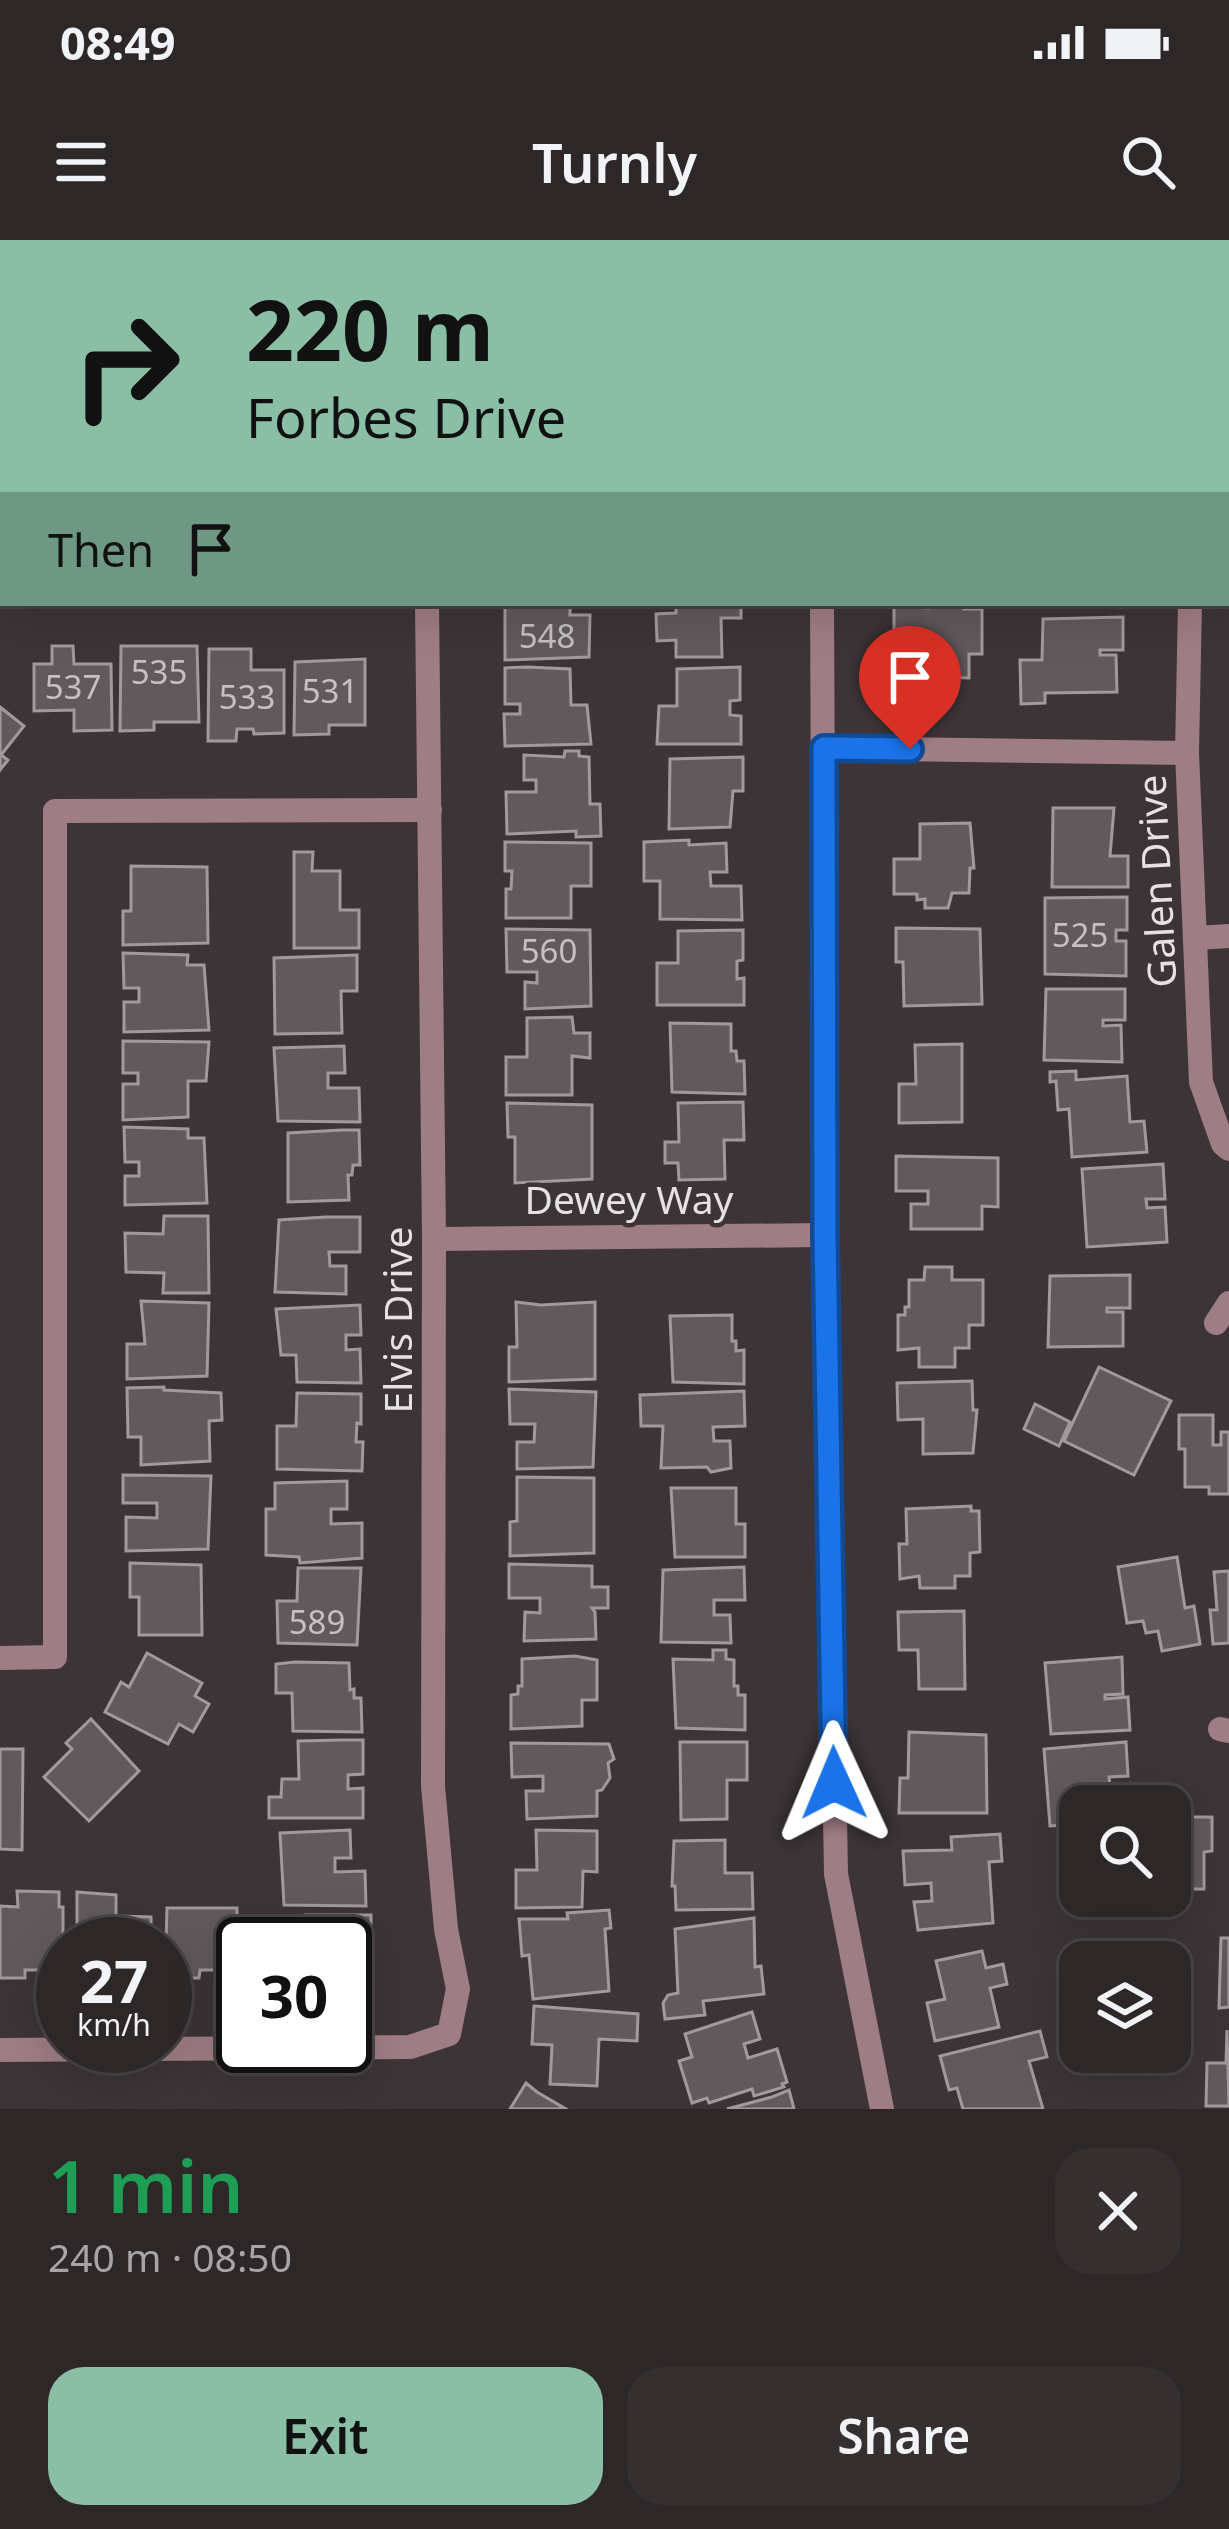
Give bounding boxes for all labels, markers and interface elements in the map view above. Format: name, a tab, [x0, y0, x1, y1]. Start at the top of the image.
text: 08:49	[60, 12, 176, 73]
text: Turnly	[532, 125, 697, 199]
icon: menu	[48, 129, 114, 195]
icon: search	[1115, 129, 1181, 195]
text: 220 m	[246, 271, 494, 386]
icon: right	[48, 288, 204, 444]
text: Forbes Drive	[246, 380, 566, 454]
icon: arrive	[178, 516, 244, 582]
text: Then	[48, 519, 154, 580]
house number: 548	[519, 613, 575, 658]
pin	[859, 626, 961, 749]
icon: arrive	[877, 644, 943, 710]
house number: 535	[131, 649, 187, 694]
house number: 537	[45, 664, 101, 709]
house number: 531	[302, 668, 358, 713]
house number: 533	[219, 674, 275, 719]
street label: Galen Drive	[1123, 773, 1188, 989]
house number: 525	[1052, 912, 1108, 957]
house number: 560	[521, 928, 577, 973]
street label: Dewey Way	[525, 1172, 734, 1225]
street label: Elvis Drive	[370, 1227, 423, 1413]
house number: 589	[289, 1599, 345, 1644]
position arrow	[771, 1720, 897, 1846]
map controls	[1059, 1785, 1191, 2073]
button: search	[1059, 1785, 1191, 1917]
speed limit sign: 30	[216, 1917, 372, 2073]
text: 27	[80, 1939, 148, 2021]
button: layers	[1059, 1941, 1191, 2073]
text: km/h	[77, 2004, 151, 2045]
text: 1 min	[48, 2136, 243, 2234]
button: close	[1055, 2148, 1181, 2274]
text: 240 m · 08:50	[48, 2230, 292, 2283]
button: Exit	[48, 2367, 603, 2505]
button: Share	[627, 2367, 1181, 2505]

